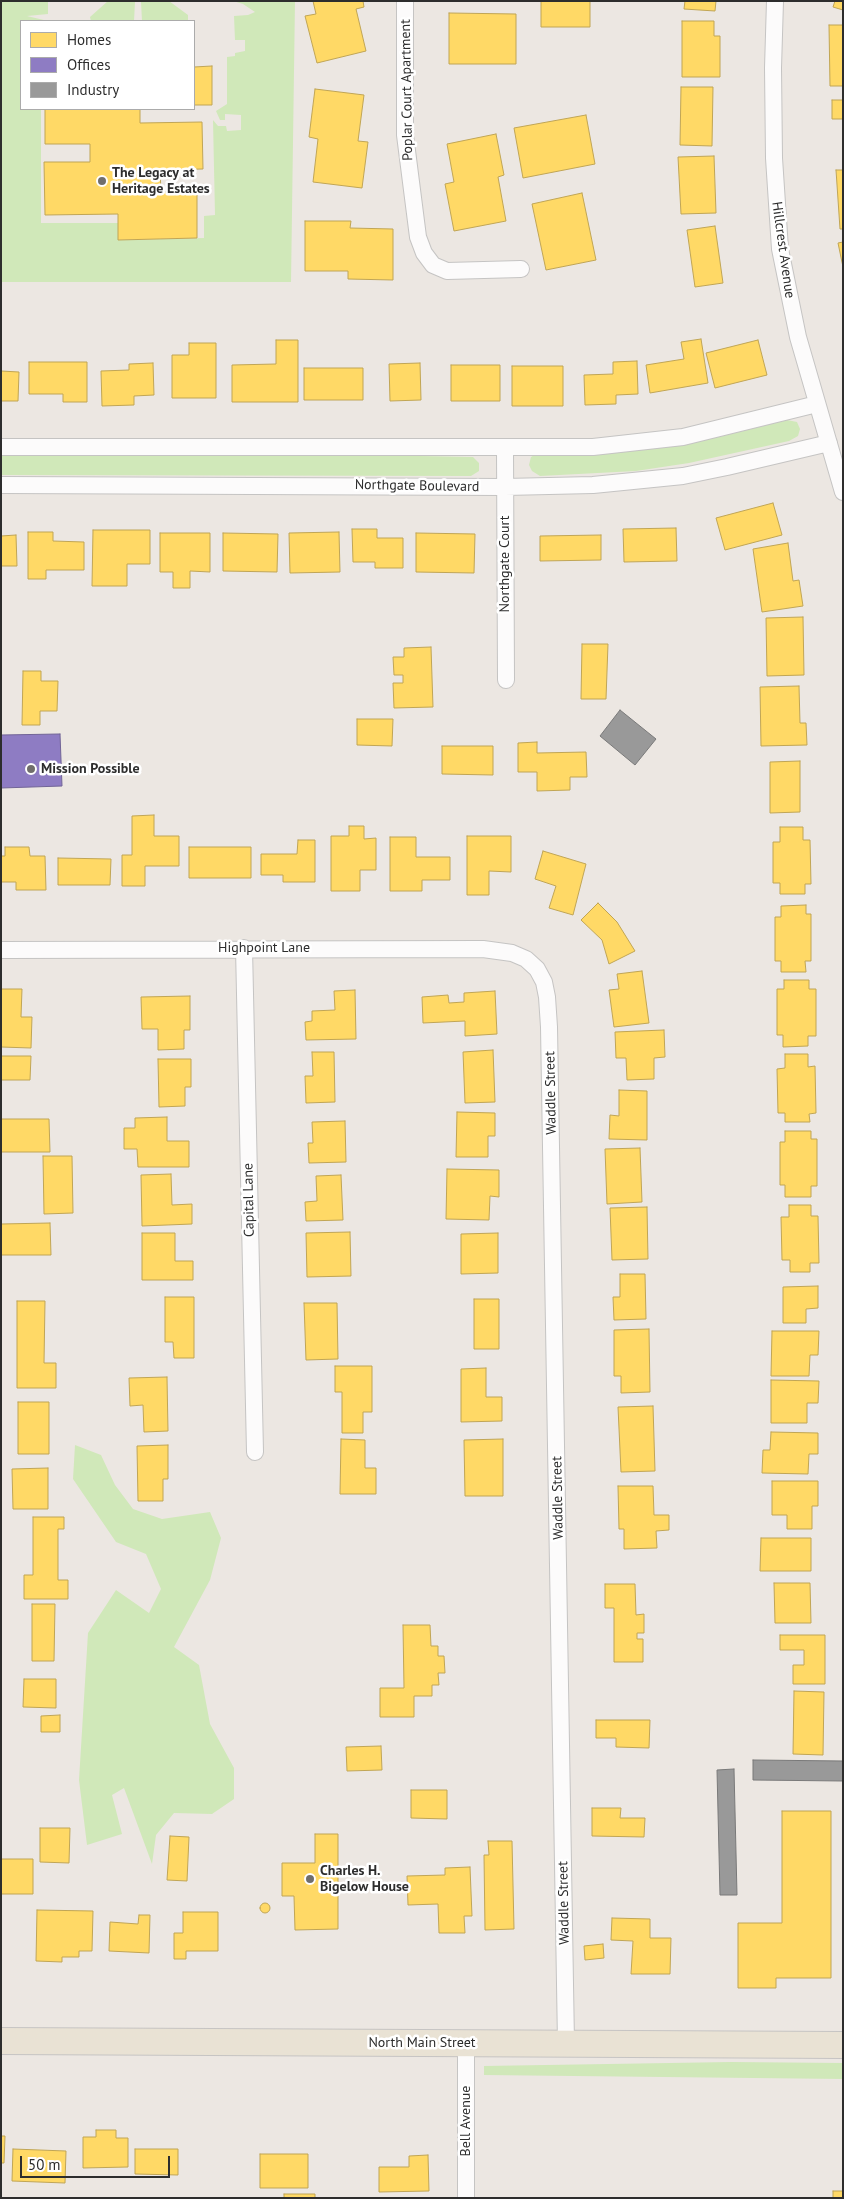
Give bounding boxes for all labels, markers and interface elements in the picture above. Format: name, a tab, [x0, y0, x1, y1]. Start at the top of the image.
street label: Poplar Court Apartment	[397, 19, 417, 161]
legend	[20, 20, 195, 110]
text: Homes	[67, 30, 111, 49]
text: Offices	[67, 55, 111, 74]
text: Industry	[67, 80, 119, 99]
place label: The Legacy at Heritage Estates	[112, 165, 210, 198]
marker: The Legacy at Heritage Estates	[96, 175, 108, 187]
street label: Hillcrest Avenue	[768, 200, 798, 300]
street label: Northgate Boulevard	[355, 477, 479, 495]
street label: Northgate Court	[497, 516, 513, 612]
place label: Mission Possible	[41, 761, 140, 777]
marker: Mission Possible	[25, 763, 37, 775]
street label: Highpoint Lane	[218, 940, 310, 956]
street label: Waddle Street	[542, 1051, 560, 1135]
street label: Capital Lane	[240, 1163, 258, 1237]
street label: Waddle Street	[549, 1456, 567, 1540]
street label: Waddle Street	[555, 1861, 573, 1945]
place label: Charles H. Bigelow House	[320, 1863, 409, 1895]
marker: Charles H. Bigelow House	[304, 1873, 316, 1885]
street label: North Main Street	[368, 2035, 476, 2051]
street label: Bell Avenue	[458, 2086, 474, 2156]
scale bar	[22, 2146, 172, 2178]
text: 50 m	[28, 2155, 61, 2174]

